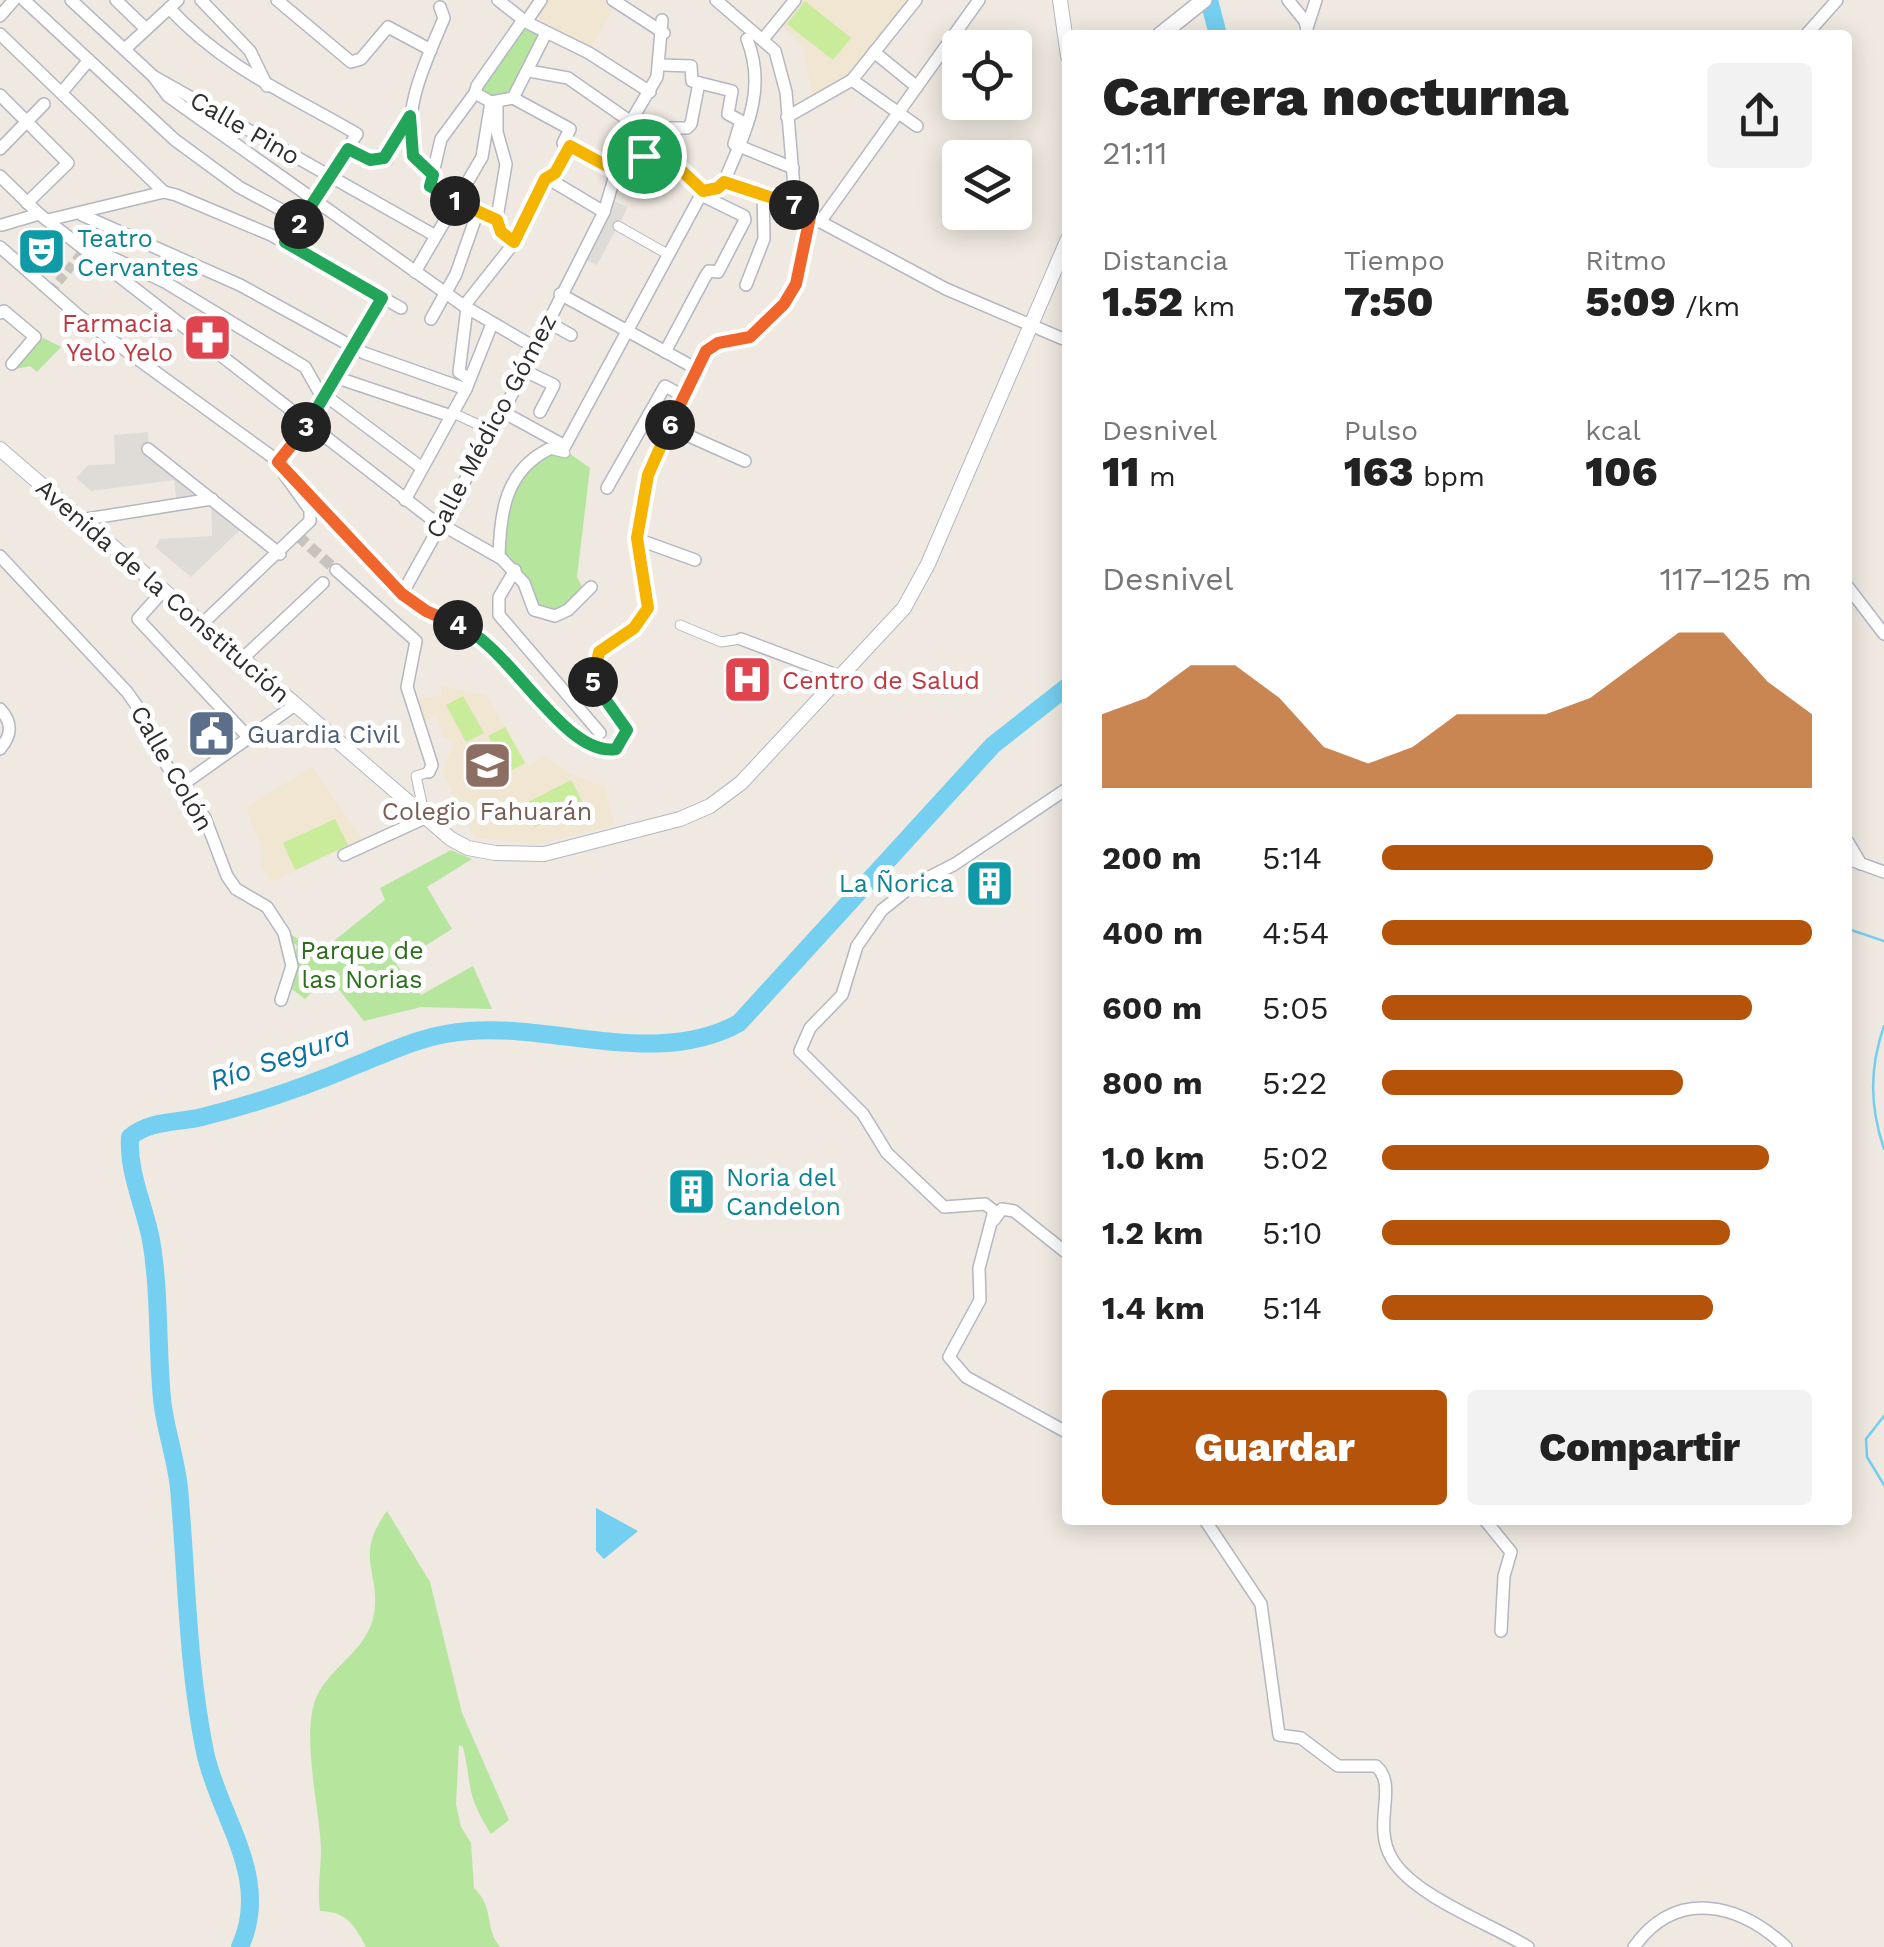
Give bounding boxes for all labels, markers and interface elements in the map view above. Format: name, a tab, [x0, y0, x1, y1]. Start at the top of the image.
map controls	[942, 30, 1032, 230]
button: locate	[942, 30, 1032, 120]
button: share	[1707, 63, 1812, 168]
text: Carrera nocturna	[1102, 64, 1569, 128]
street label: Calle Pino	[185, 85, 305, 171]
pin	[602, 114, 687, 199]
icon: arrive	[617, 129, 672, 184]
text: 21:11	[1102, 134, 1168, 172]
button: layers	[942, 140, 1032, 230]
pin: 1	[430, 176, 480, 226]
pin: 7	[769, 180, 819, 230]
text: 1	[449, 184, 461, 217]
text: 7	[785, 188, 803, 221]
pin: 2	[274, 199, 324, 249]
text: 2	[291, 207, 307, 240]
place label: Teatro Cervantes	[77, 224, 199, 282]
theatre icon: Teatro Cervantes	[16, 226, 68, 278]
text: Distancia	[1102, 244, 1228, 277]
text: Tiempo	[1344, 244, 1445, 277]
text: Ritmo	[1585, 244, 1666, 277]
text: 1.52	[1102, 277, 1183, 326]
text: 7:50	[1344, 277, 1433, 326]
text: 5:09	[1585, 277, 1676, 326]
text: km	[1183, 290, 1235, 323]
text: /km	[1676, 290, 1740, 323]
place label: Farmacia Yelo Yelo	[62, 309, 173, 367]
street label: Calle Médico Gómez	[420, 309, 562, 543]
pharmacy icon: Farmacia Yelo Yelo	[182, 311, 234, 363]
pin: 6	[645, 400, 695, 450]
pin: 3	[281, 402, 331, 452]
text: 6	[661, 408, 679, 441]
text: 3	[298, 410, 314, 443]
text: Desnivel	[1102, 414, 1217, 447]
text: Pulso	[1344, 414, 1418, 447]
text: kcal	[1585, 414, 1641, 447]
text: 11	[1102, 447, 1139, 496]
text: 163	[1344, 447, 1413, 496]
text: 106	[1585, 447, 1657, 496]
text: m	[1139, 460, 1176, 493]
text: bpm	[1413, 460, 1485, 493]
street label: Avenida de la Constitución	[30, 473, 296, 709]
text: Desnivel	[1102, 560, 1234, 598]
text: 117–125 m	[1660, 560, 1812, 598]
pin: 4	[433, 600, 483, 650]
text: 4	[449, 608, 467, 641]
hospital icon: Centro de Salud	[721, 654, 773, 706]
pin: 5	[568, 657, 618, 707]
text: 5	[585, 665, 601, 698]
place label: Centro de Salud	[782, 666, 980, 695]
street label: Calle Colón	[124, 700, 220, 836]
public building icon: Guardia Civil	[186, 708, 238, 760]
place label: Guardia Civil	[247, 720, 400, 749]
school or university icon: Colegio Fahuarán	[461, 739, 513, 791]
place label: Colegio Fahuarán	[382, 797, 592, 826]
text: 200 m	[1102, 839, 1202, 877]
text: 5:14	[1262, 839, 1322, 877]
building icon: La Ñorica	[963, 857, 1015, 909]
place label: La Ñorica	[839, 869, 954, 898]
text: 400 m	[1102, 914, 1203, 952]
text: 4:54	[1262, 914, 1329, 952]
park label: Parque de las Norias	[300, 936, 424, 994]
text: 600 m	[1102, 989, 1202, 1027]
text: 5:05	[1262, 989, 1329, 1027]
water label: Río Segura	[205, 1019, 355, 1097]
text: 800 m	[1102, 1064, 1203, 1102]
text: 5:22	[1262, 1064, 1327, 1102]
text: 1.0 km	[1102, 1139, 1205, 1177]
text: 5:02	[1262, 1139, 1329, 1177]
place label: Noria del Candelon	[726, 1163, 841, 1221]
building icon: Noria del Candelon	[665, 1165, 717, 1217]
text: 1.2 km	[1102, 1214, 1203, 1252]
text: 5:10	[1262, 1214, 1322, 1252]
text: 1.4 km	[1102, 1289, 1205, 1327]
text: 5:14	[1262, 1289, 1322, 1327]
button: Guardar	[1102, 1390, 1447, 1505]
button: Compartir	[1467, 1390, 1812, 1505]

